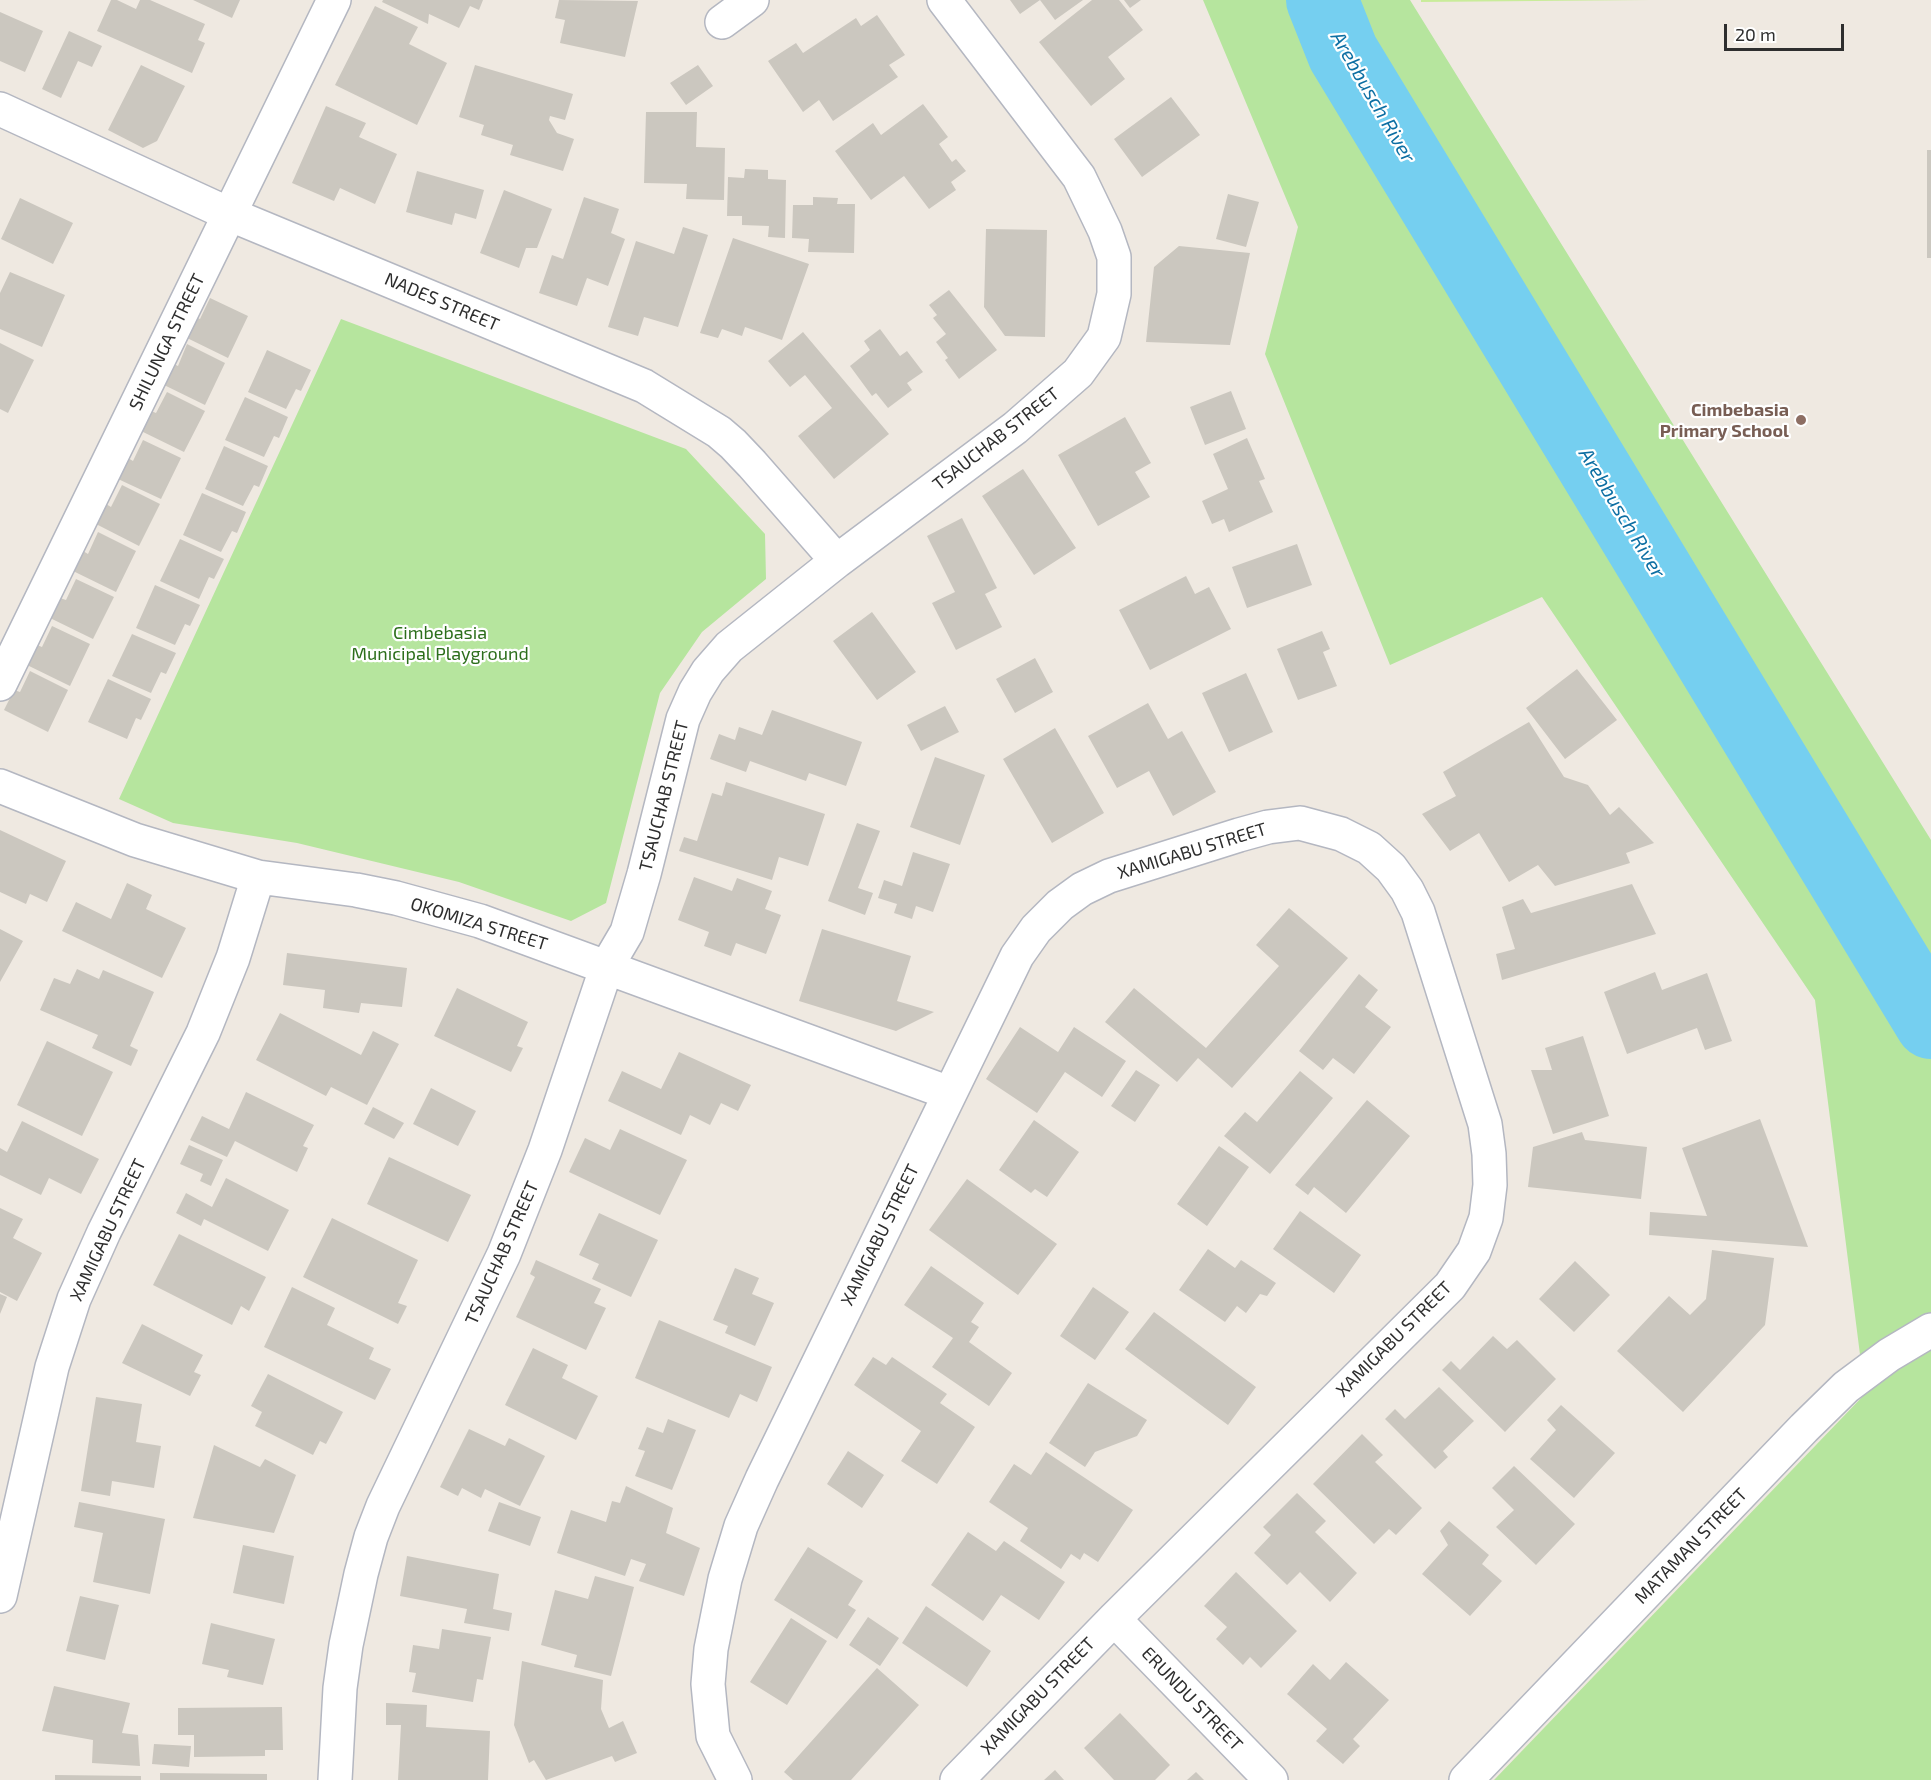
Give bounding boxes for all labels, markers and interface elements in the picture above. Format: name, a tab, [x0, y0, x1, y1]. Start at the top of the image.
scale bar	[1727, 12, 1847, 50]
text: 20 m	[1735, 23, 1776, 45]
water label: Arebbusch River	[1326, 27, 1420, 167]
street label: NADES STREET	[381, 268, 503, 336]
street label: SHILUNGA STREET	[125, 270, 209, 414]
street label: TSAUCHAB STREET	[928, 383, 1064, 495]
place label: Cimbebasia Primary School	[1660, 399, 1789, 442]
marker: Cimbebasia Primary School	[1794, 413, 1808, 427]
water label: Arebbusch River	[1574, 444, 1670, 582]
park label: Cimbebasia Municipal Playground	[351, 622, 529, 664]
street label: TSAUCHAB STREET	[635, 718, 693, 874]
street label: XAMIGABU STREET	[1115, 818, 1269, 884]
street label: OKOMIZA STREET	[408, 893, 550, 955]
street label: XAMIGABU STREET	[66, 1155, 150, 1305]
street label: XAMIGABU STREET	[836, 1161, 924, 1309]
street label: TSAUCHAB STREET	[461, 1178, 543, 1328]
street label: XAMIGABU STREET	[1332, 1277, 1456, 1401]
street label: MATAMAN STREET	[1630, 1484, 1752, 1608]
street label: XAMIGABU STREET	[977, 1633, 1099, 1759]
street label: ERUNDU STREET	[1137, 1643, 1247, 1755]

